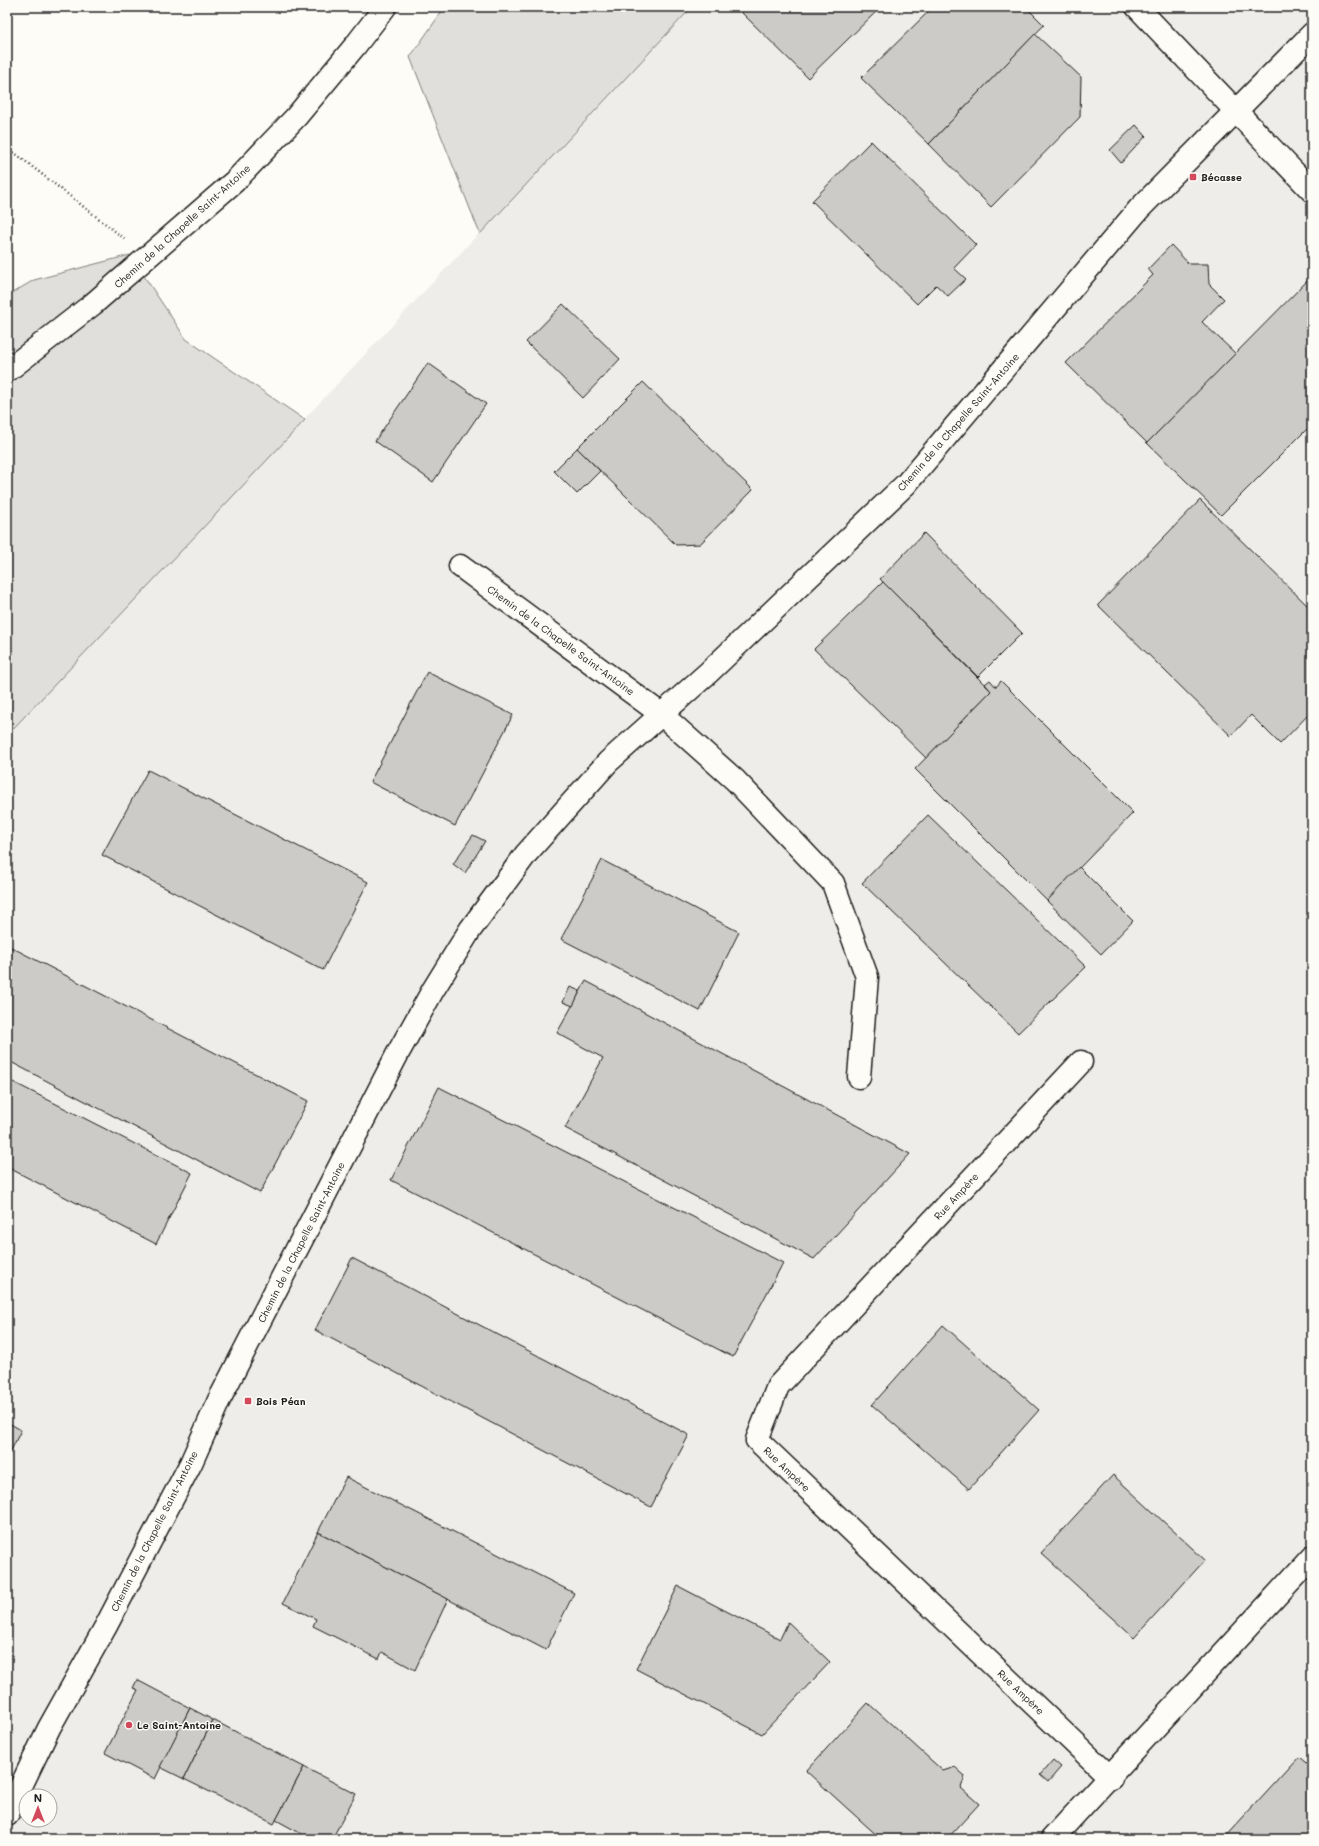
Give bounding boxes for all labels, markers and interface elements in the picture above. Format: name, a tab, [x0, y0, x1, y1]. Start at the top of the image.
street label: Chemin de la Chapelle Saint-Antoine	[111, 161, 253, 291]
place label: Bécasse	[1201, 170, 1242, 184]
marker: Bécasse	[1188, 172, 1198, 182]
street label: Chemin de la Chapelle Saint-Antoine	[894, 350, 1022, 494]
street label: Chemin de la Chapelle Saint-Antoine	[485, 582, 637, 698]
street label: Chemin de la Chapelle Saint-Antoine	[254, 1159, 348, 1325]
street label: Rue Ampère	[931, 1169, 981, 1223]
place label: Bois Péan	[256, 1394, 306, 1408]
marker: Bois Péan	[243, 1396, 253, 1406]
street label: Rue Ampère	[761, 1443, 813, 1495]
street label: Chemin de la Chapelle Saint-Antoine	[107, 1448, 201, 1614]
street label: Rue Ampère	[995, 1666, 1047, 1718]
place label: Le Saint-Antoine	[137, 1718, 221, 1732]
marker: Le Saint-Antoine	[124, 1720, 134, 1730]
north arrow	[18, 1788, 58, 1828]
text: N	[34, 1790, 42, 1805]

